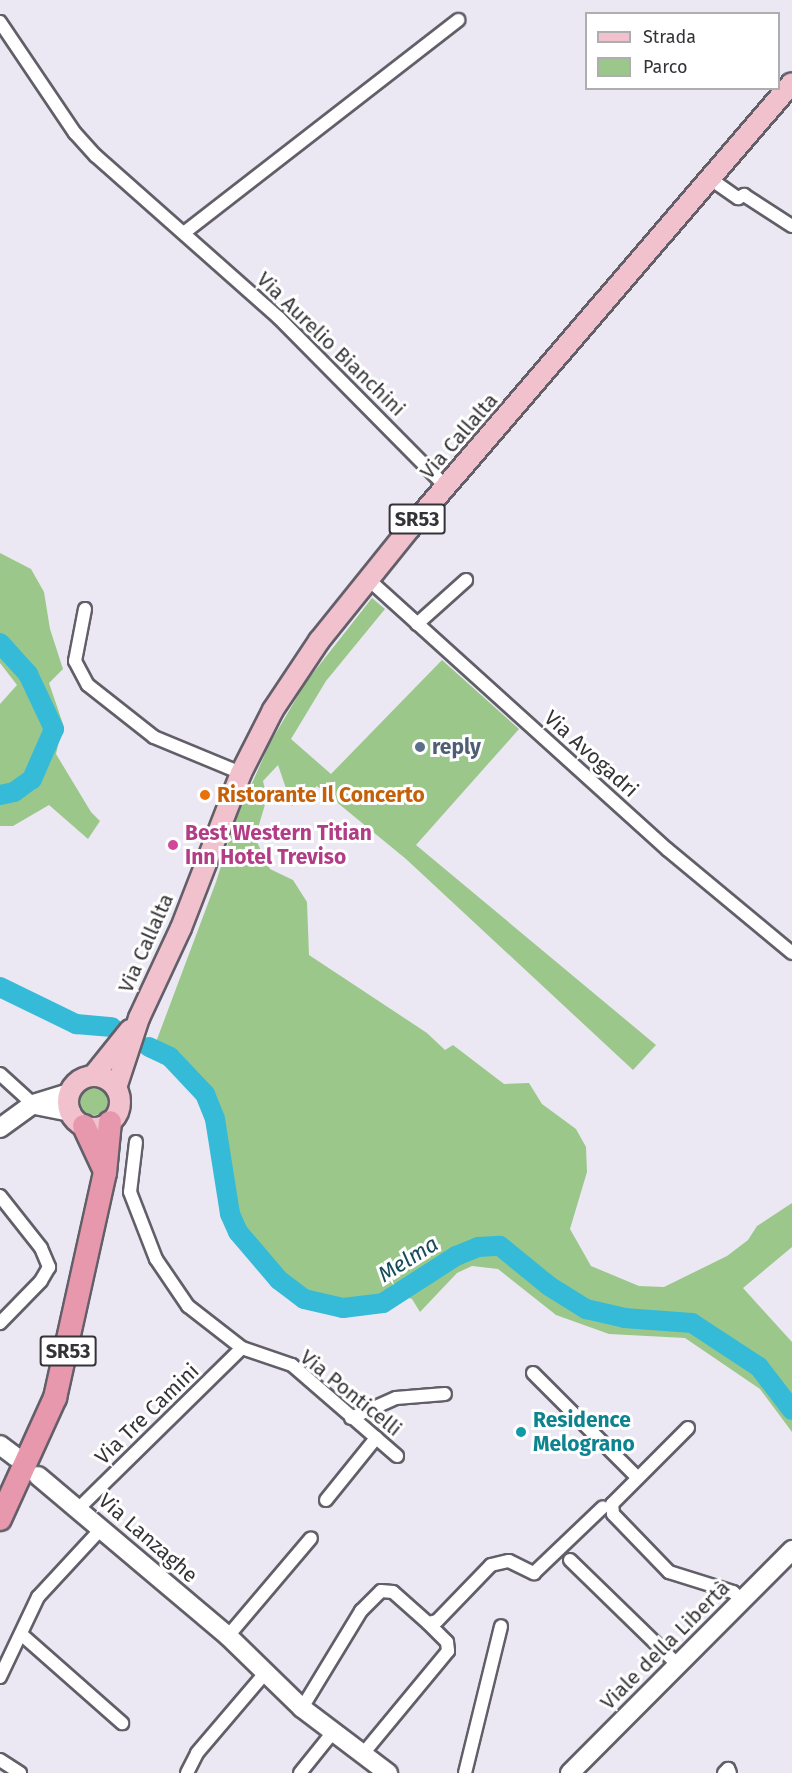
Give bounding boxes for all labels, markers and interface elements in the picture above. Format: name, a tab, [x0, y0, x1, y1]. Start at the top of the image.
legend	[585, 12, 780, 90]
text: Strada	[643, 26, 696, 48]
text: Parco	[643, 56, 687, 78]
street label: Via Aurelio Bianchini	[252, 267, 410, 421]
street label: Via Callalta	[415, 388, 503, 484]
road number: SR53	[388, 502, 446, 536]
street label: Via Avogadri	[539, 705, 643, 803]
place label: reply	[432, 734, 481, 760]
marker: reply	[413, 740, 427, 754]
place label: Ristorante Il Concerto	[217, 782, 425, 808]
marker: Ristorante Il Concerto	[198, 788, 212, 802]
place label: Best Western Titian Inn Hotel Treviso	[185, 820, 372, 870]
marker: Best Western Titian Inn Hotel Treviso	[166, 838, 180, 852]
street label: Via Callalta	[113, 890, 179, 996]
water label: Melma	[373, 1230, 443, 1288]
road number: SR53	[40, 1334, 97, 1368]
street label: Via Ponticelli	[295, 1344, 407, 1442]
street label: Via Tre Camini	[90, 1358, 204, 1470]
place label: Residence Melograno	[533, 1407, 635, 1457]
marker: Residence Melograno	[514, 1425, 528, 1439]
street label: Via Lanzaghe	[93, 1488, 203, 1588]
street label: Viale della Libertà	[595, 1575, 735, 1715]

